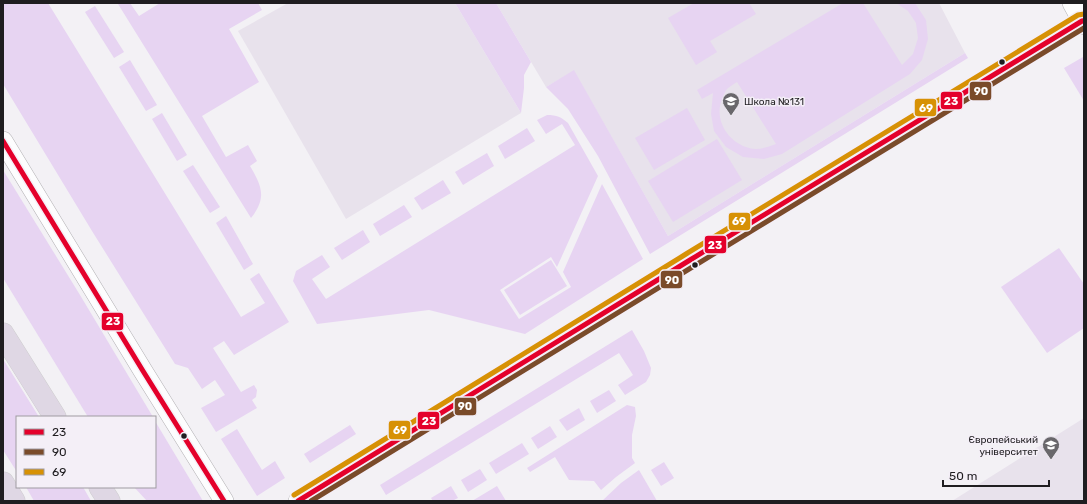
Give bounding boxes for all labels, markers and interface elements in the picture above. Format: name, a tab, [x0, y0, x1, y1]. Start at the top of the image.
unlabelled marker	[997, 57, 1007, 67]
line badge: 90	[969, 81, 992, 101]
text: 90	[974, 85, 988, 98]
school or university icon: Школа №131	[721, 91, 741, 116]
line badge: 23	[940, 91, 963, 110]
text: 23	[944, 95, 958, 108]
place label: Школа №131	[744, 96, 804, 108]
line badge: 69	[914, 98, 937, 117]
text: 69	[919, 102, 933, 115]
line badge: 69	[728, 212, 751, 231]
text: 69	[732, 215, 746, 228]
line badge: 23	[704, 235, 727, 254]
text: 23	[708, 239, 722, 252]
unlabelled marker	[690, 260, 700, 270]
line badge: 90	[660, 270, 683, 289]
text: 90	[665, 274, 679, 287]
line badge: 23	[101, 312, 124, 331]
text: 23	[106, 315, 120, 328]
line badge: 90	[454, 397, 477, 416]
text: 90	[458, 400, 472, 413]
line badge: 23	[417, 411, 440, 430]
text: 23	[422, 415, 436, 428]
legend	[16, 416, 156, 488]
line badge: 69	[388, 420, 411, 440]
text: 69	[393, 424, 407, 437]
text: 23	[52, 425, 66, 439]
unlabelled marker	[179, 431, 189, 441]
place label: Європейський університет	[969, 434, 1038, 458]
school or university icon: Європейський університет	[1041, 435, 1061, 460]
text: 90	[52, 445, 67, 459]
scale bar	[943, 462, 1049, 488]
text: 69	[52, 465, 66, 479]
text: 50 m	[949, 469, 977, 483]

